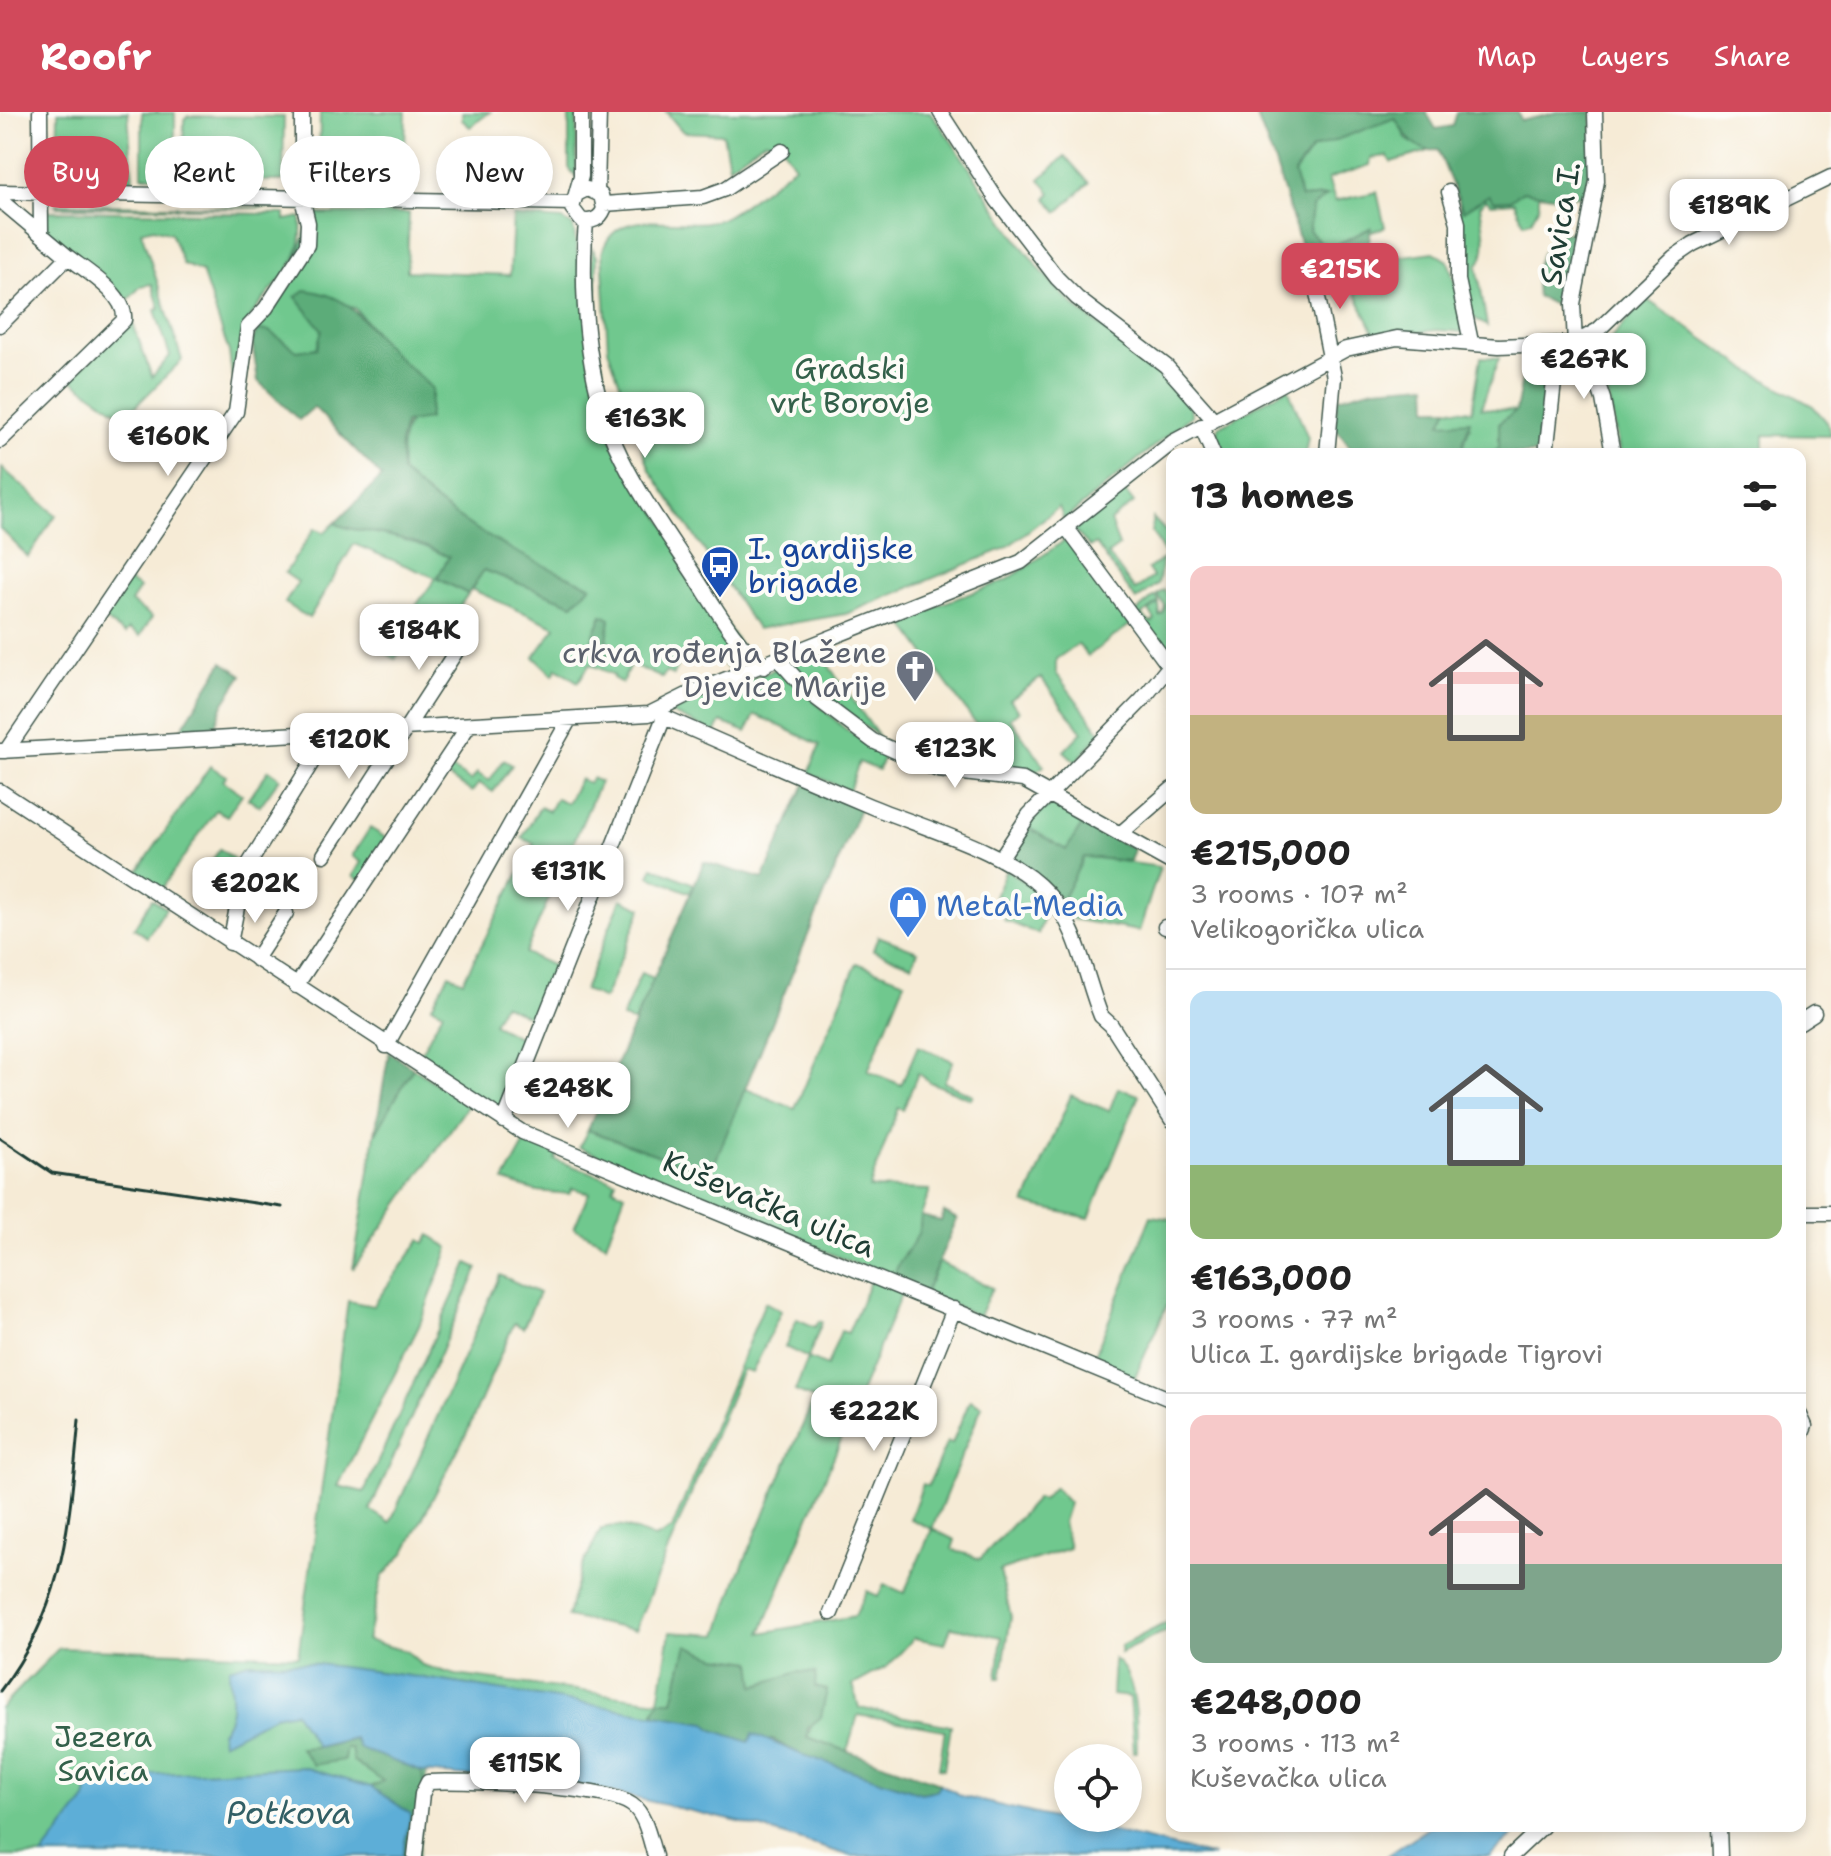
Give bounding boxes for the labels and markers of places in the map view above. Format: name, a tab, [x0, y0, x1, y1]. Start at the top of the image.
pin: €189K	[1673, 179, 1785, 247]
pin: €215K	[1284, 243, 1396, 311]
pin: €267K	[1528, 333, 1640, 401]
pin: €163K	[589, 392, 701, 460]
pin: €160K	[112, 410, 224, 478]
place label: I. gardijske brigade	[748, 528, 914, 603]
bus stop icon: I. gardijske brigade	[699, 544, 741, 599]
pin: €184K	[363, 604, 475, 672]
place label: crkva rođenja Blažene Djevice Marije	[562, 632, 887, 707]
church icon: crkva rođenja Blažene Djevice Marije	[894, 648, 936, 703]
pin: €120K	[293, 713, 405, 781]
pin: €123K	[899, 722, 1011, 790]
pin: €131K	[512, 845, 624, 913]
pin: €202K	[199, 857, 311, 925]
shop icon: Metal-Media	[887, 884, 929, 939]
place label: Metal-Media	[936, 885, 1123, 926]
pin: €248K	[512, 1062, 624, 1130]
pin: €222K	[818, 1385, 930, 1453]
pin: €115K	[469, 1737, 581, 1805]

